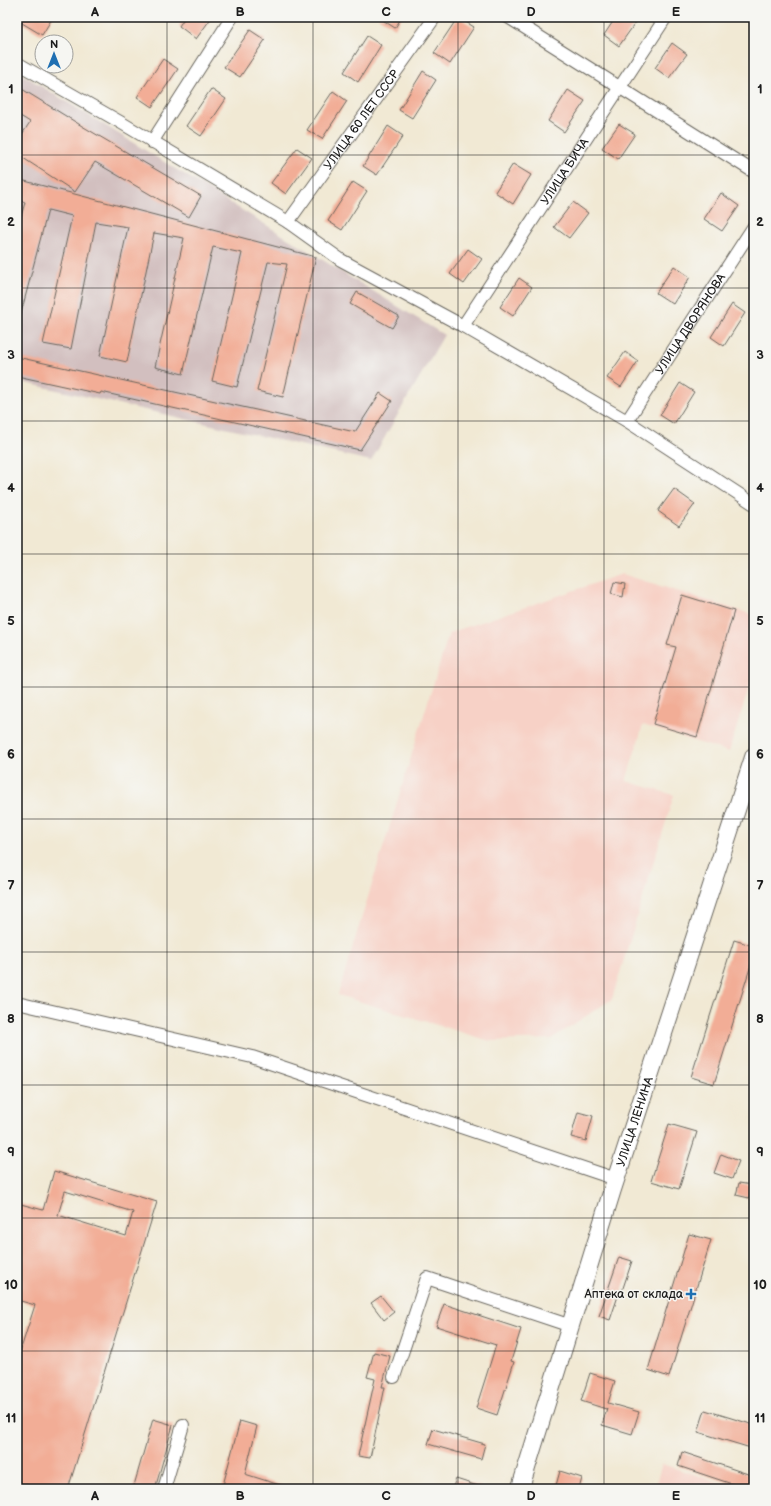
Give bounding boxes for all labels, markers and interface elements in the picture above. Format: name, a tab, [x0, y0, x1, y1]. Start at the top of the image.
text: A	[90, 4, 99, 20]
text: B	[235, 4, 245, 20]
text: C	[381, 4, 391, 20]
text: D	[526, 4, 536, 20]
text: E	[672, 4, 681, 20]
north arrow	[34, 34, 74, 74]
text: N	[50, 38, 58, 51]
street label: УЛИЦА 60 ЛЕТ СССР	[321, 66, 403, 173]
text: 1	[8, 81, 14, 97]
text: 1	[757, 81, 763, 97]
street label: УЛИЦА БИЧА	[537, 135, 592, 208]
text: 2	[7, 214, 15, 230]
text: 2	[756, 214, 764, 230]
street label: УЛИЦА ДВОРЯНОВА	[652, 270, 729, 377]
text: 3	[7, 347, 15, 363]
text: 3	[756, 347, 764, 363]
text: 4	[7, 480, 15, 496]
text: 4	[756, 480, 764, 496]
text: 5	[7, 613, 15, 629]
text: 5	[756, 613, 764, 629]
text: 6	[7, 746, 15, 762]
text: 6	[756, 746, 764, 762]
text: 7	[7, 878, 15, 894]
text: 7	[756, 878, 764, 894]
text: 8	[7, 1011, 15, 1027]
text: 8	[756, 1011, 764, 1027]
street label: УЛИЦА ЛЕНИНА	[613, 1074, 657, 1168]
text: 9	[7, 1144, 15, 1160]
text: 9	[756, 1144, 764, 1160]
text: 10	[4, 1277, 18, 1293]
text: 10	[753, 1277, 767, 1293]
place label: Аптека от склада	[584, 1287, 683, 1302]
marker: Аптека от склада	[686, 1289, 696, 1299]
text: 11	[6, 1410, 16, 1426]
text: 11	[755, 1410, 765, 1426]
text: A	[90, 1488, 99, 1504]
text: B	[235, 1488, 245, 1504]
text: C	[381, 1488, 391, 1504]
text: D	[526, 1488, 536, 1504]
text: E	[672, 1488, 681, 1504]

